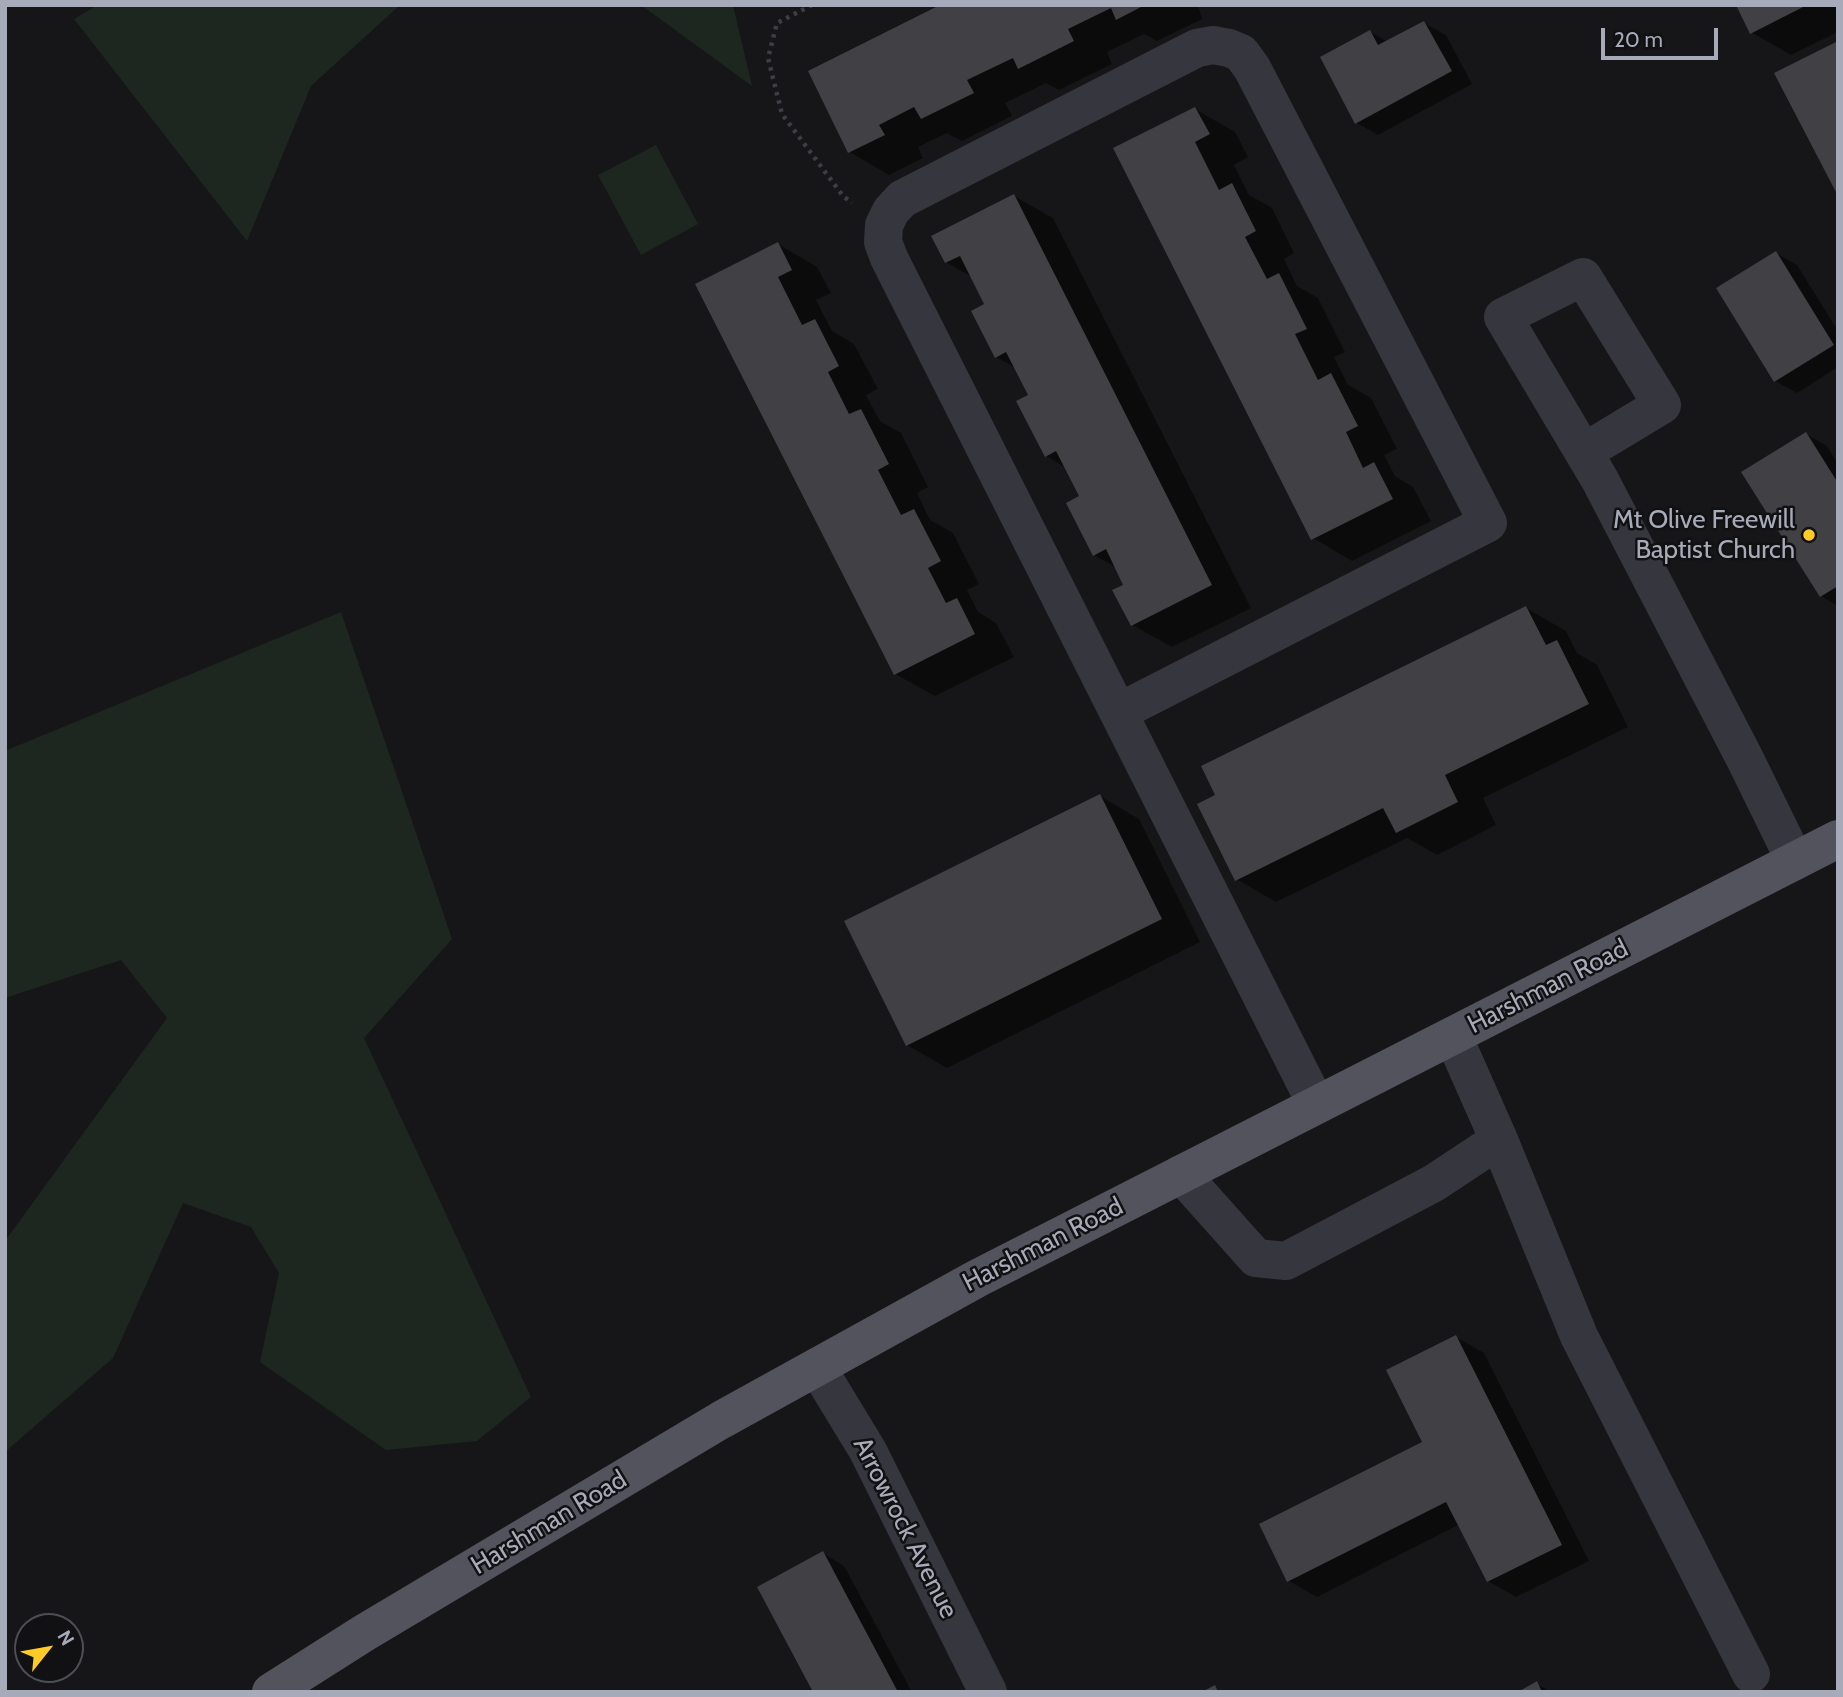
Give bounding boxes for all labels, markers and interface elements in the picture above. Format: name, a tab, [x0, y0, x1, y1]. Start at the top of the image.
scale bar	[1605, 14, 1722, 58]
text: 20 m	[1614, 27, 1663, 52]
place label: Mt Olive Freewill Baptist Church	[1613, 504, 1795, 566]
marker: Mt Olive Freewill Baptist Church	[1801, 527, 1817, 543]
street label: Harshman Road	[1463, 933, 1633, 1041]
street label: Harshman Road	[958, 1191, 1128, 1299]
street label: Arrowrock Avenue	[846, 1432, 964, 1624]
street label: Harshman Road	[466, 1464, 632, 1582]
north arrow	[14, 1613, 84, 1683]
text: N	[52, 1626, 79, 1650]

